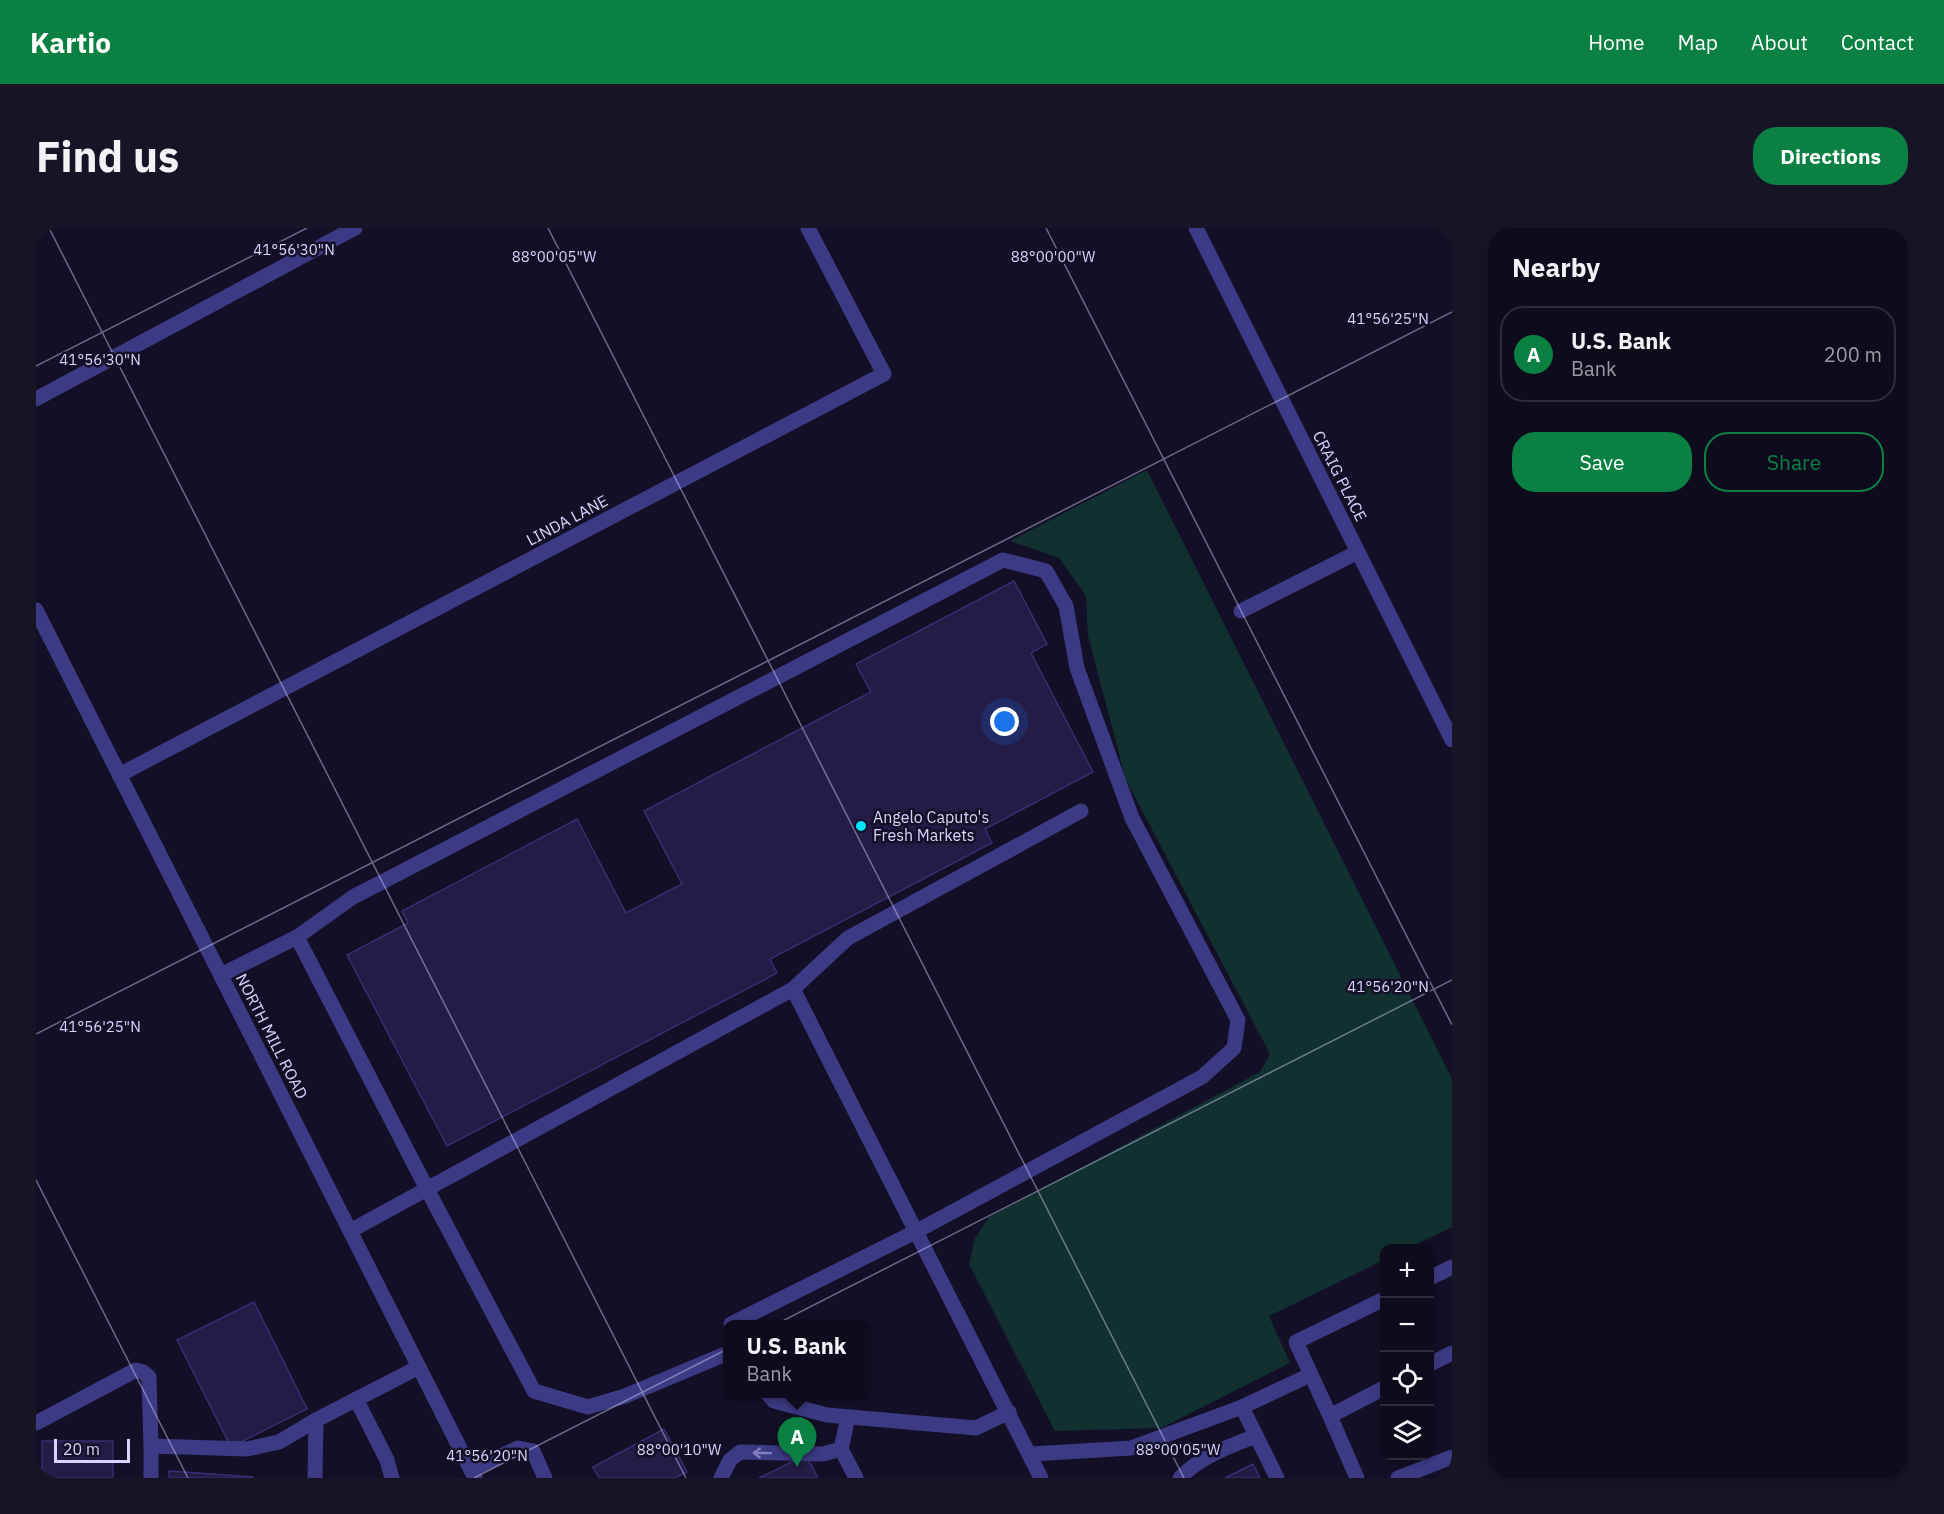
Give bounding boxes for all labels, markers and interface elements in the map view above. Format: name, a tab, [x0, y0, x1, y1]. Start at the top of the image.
text: Kartio	[30, 24, 111, 61]
text: Home	[1588, 28, 1645, 56]
text: Map	[1678, 28, 1718, 56]
text: About	[1751, 28, 1808, 56]
text: Contact	[1841, 28, 1914, 56]
button: Directions	[1753, 127, 1908, 185]
text: Find us	[36, 129, 179, 184]
text: 41°56'30"N	[253, 240, 335, 259]
text: 88°00'05"W	[512, 247, 597, 266]
text: 88°00'00"W	[1011, 247, 1096, 266]
text: Nearby	[1512, 250, 1600, 284]
text: 41°56'25"N	[1347, 309, 1429, 328]
text: U.S. Bank	[1571, 326, 1671, 355]
text: A	[1527, 341, 1540, 368]
text: 200 m	[1824, 341, 1882, 368]
text: 41°56'30"N	[59, 350, 141, 369]
text: Bank	[1571, 355, 1617, 382]
street label: CRAIG PLACE	[1309, 427, 1371, 525]
button: Save	[1512, 432, 1692, 492]
button: Share	[1704, 432, 1884, 492]
street label: LINDA LANE	[523, 490, 611, 550]
your location	[990, 707, 1019, 736]
place label: Angelo Caputo's Fresh Markets	[873, 807, 989, 845]
marker: Angelo Caputo's Fresh Markets	[854, 819, 868, 833]
street label: NORTH MILL ROAD	[232, 970, 312, 1102]
text: 41°56'20"N	[1347, 977, 1429, 996]
text: 41°56'25"N	[59, 1017, 141, 1036]
map controls	[1380, 1244, 1434, 1460]
button: +	[1380, 1244, 1434, 1298]
button: −	[1380, 1298, 1434, 1352]
popup	[723, 1320, 870, 1398]
text: U.S. Bank	[746, 1331, 847, 1360]
button: locate	[1380, 1352, 1434, 1406]
text: Bank	[746, 1360, 792, 1387]
button: layers	[1380, 1406, 1434, 1460]
pin: A	[778, 1418, 816, 1467]
scale bar	[54, 1436, 130, 1464]
text: 20 m	[63, 1439, 100, 1459]
text: 88°00'10"W	[637, 1440, 722, 1459]
text: 88°00'05"W	[1136, 1440, 1221, 1459]
text: 41°56'20"N	[446, 1446, 528, 1465]
one-way arrow	[752, 1447, 772, 1458]

